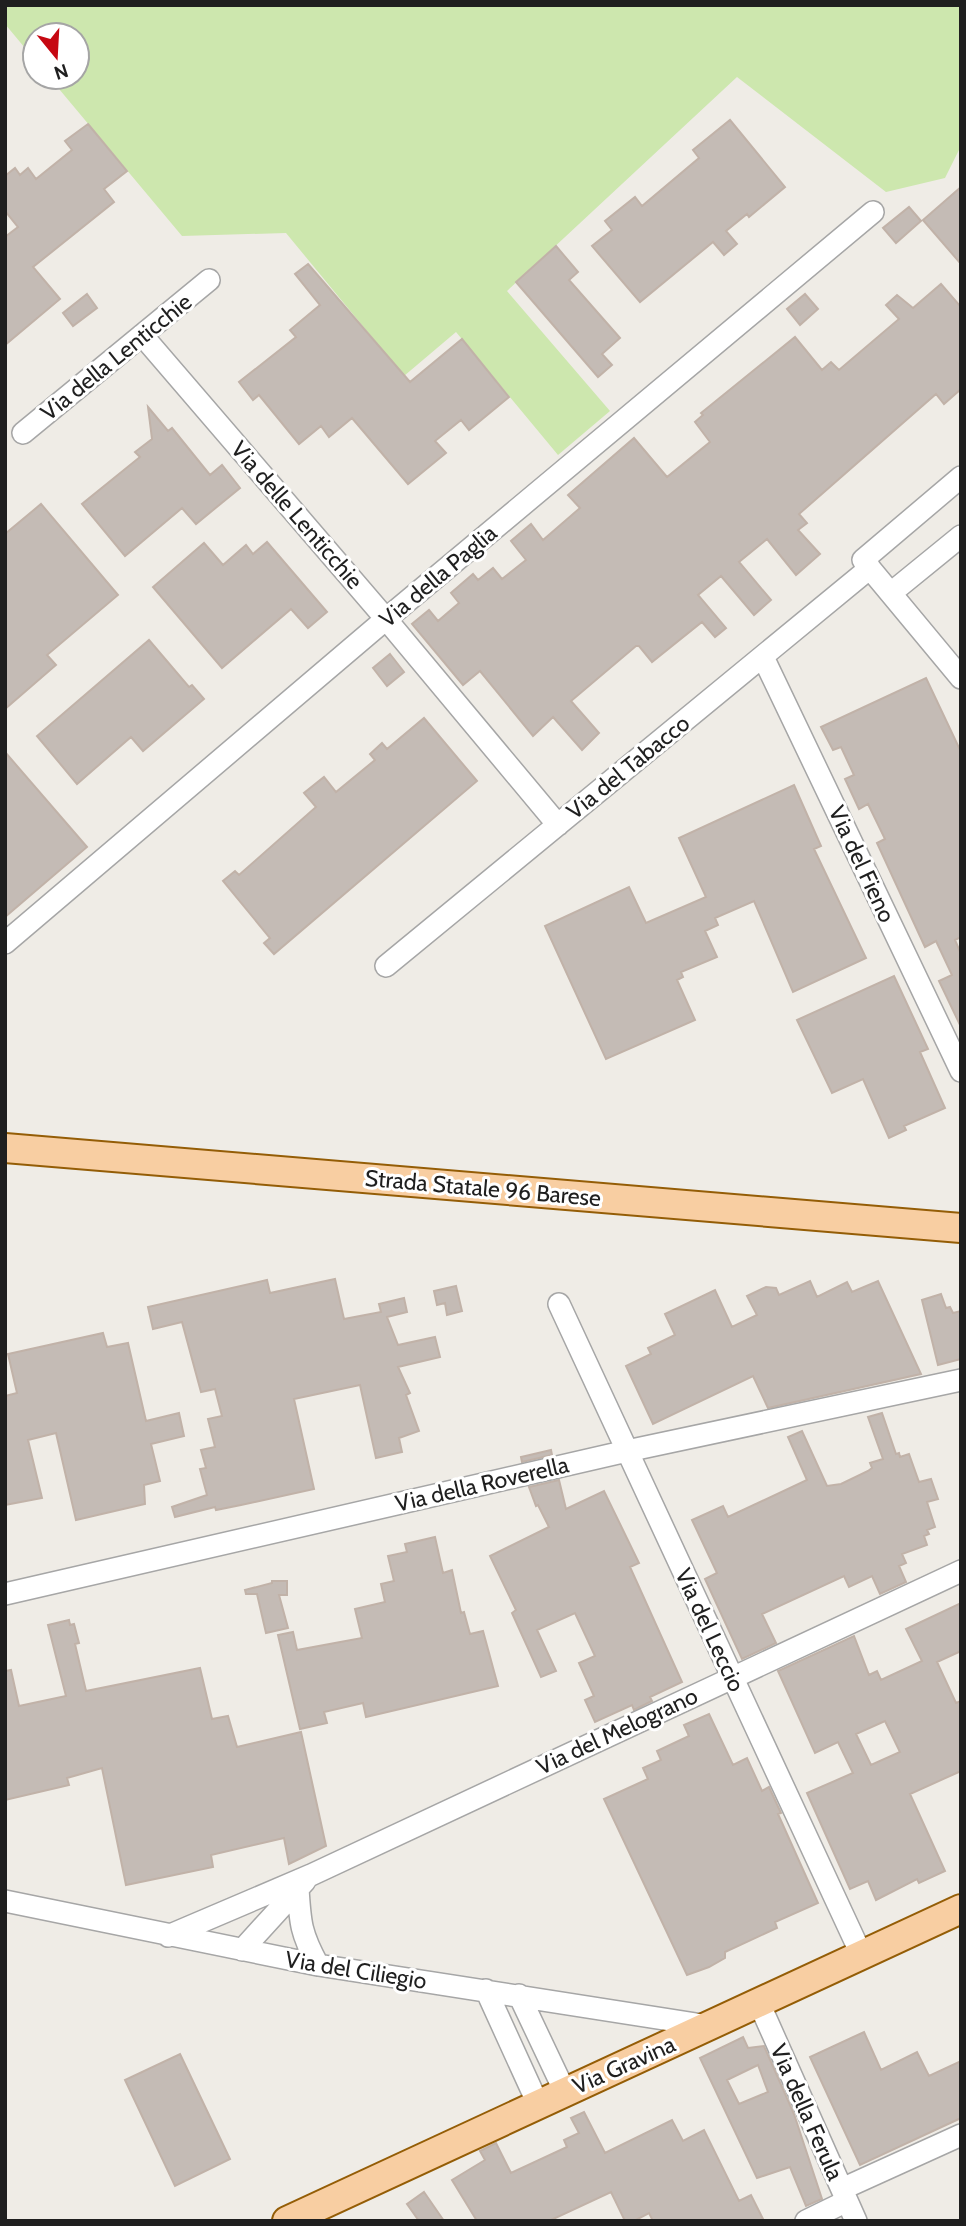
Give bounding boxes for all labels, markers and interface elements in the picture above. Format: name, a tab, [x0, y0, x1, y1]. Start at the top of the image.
north arrow	[21, 21, 91, 91]
text: N	[51, 59, 71, 85]
street label: Via della Lenticchie	[35, 287, 197, 426]
street label: Via delle Lenticchie	[225, 435, 369, 595]
street label: Via della Paglia	[374, 519, 502, 633]
street label: Via del Tabacco	[561, 709, 695, 825]
street label: Via del Fieno	[823, 801, 901, 927]
street label: Strada Statale 96 Barese	[364, 1164, 602, 1212]
street label: Via della Roverella	[393, 1450, 571, 1518]
street label: Via del Leccio	[669, 1564, 751, 1696]
street label: Via del Melograno	[532, 1681, 702, 1781]
street label: Via del Ciliegio	[283, 1945, 429, 1995]
street label: Via Gravina	[568, 2030, 680, 2100]
street label: Via della Ferula	[764, 2039, 850, 2185]

